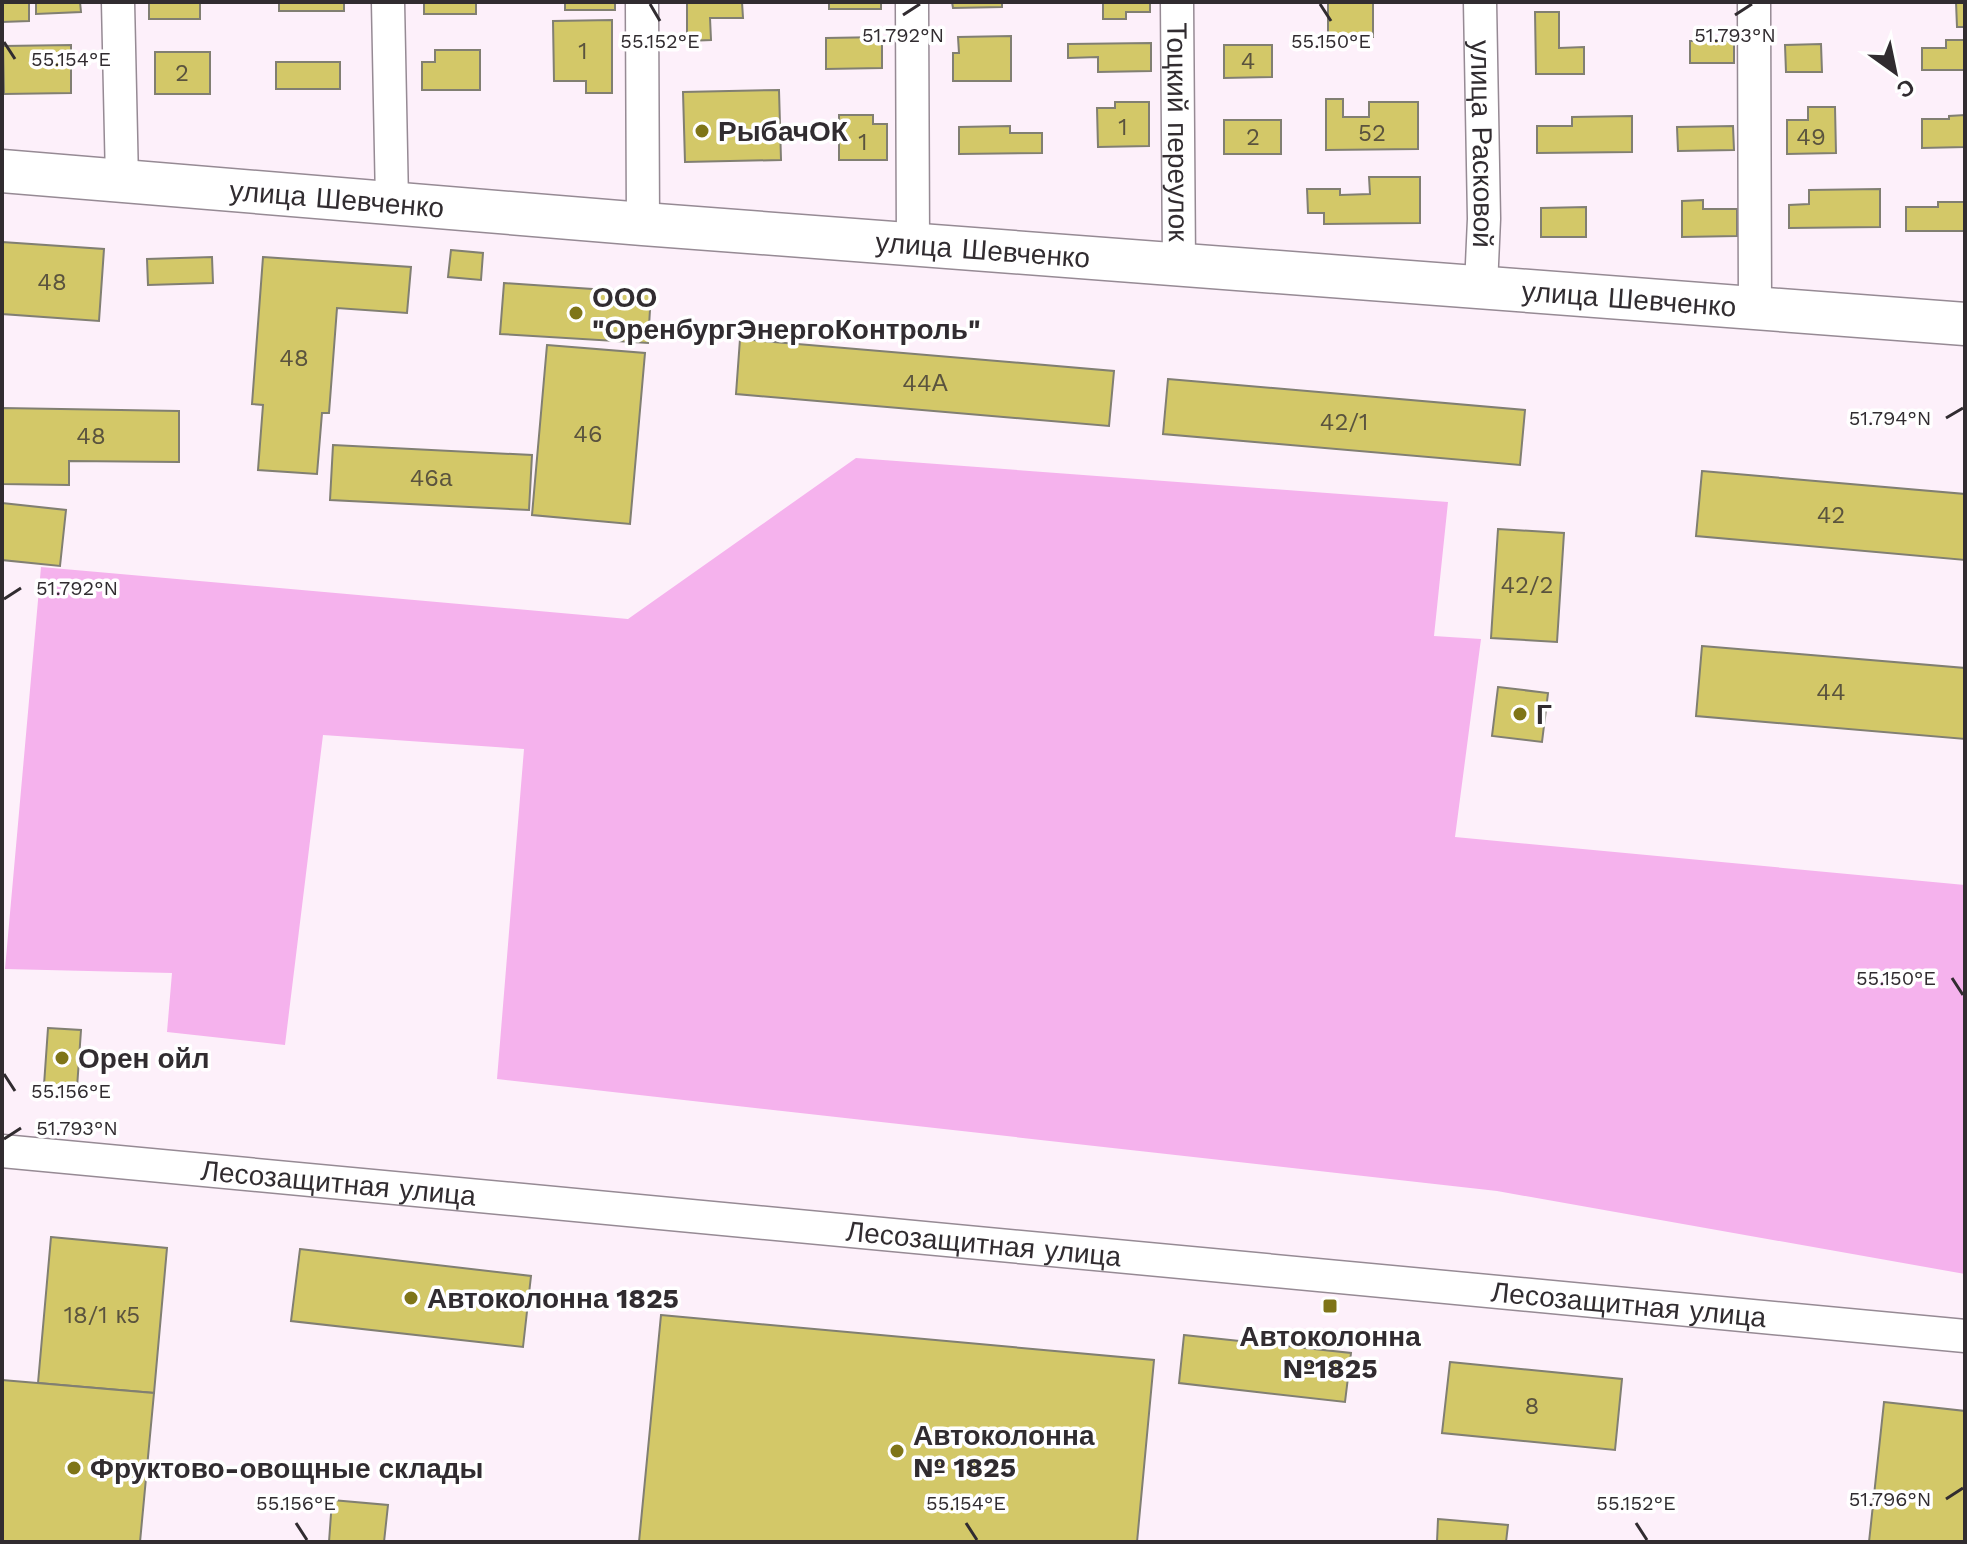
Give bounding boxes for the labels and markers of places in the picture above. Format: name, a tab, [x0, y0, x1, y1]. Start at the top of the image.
place label: РыбачОК	[718, 115, 849, 148]
marker: РыбачОК	[693, 122, 711, 140]
place label: ООО "ОренбургЭнергоКонтроль"	[592, 281, 981, 346]
marker: ООО "ОренбургЭнергоКонтроль"	[567, 304, 585, 322]
place label: Г	[1536, 698, 1552, 731]
marker: Г	[1511, 705, 1529, 723]
place label: Орен ойл	[78, 1042, 209, 1075]
marker: Орен ойл	[53, 1049, 71, 1067]
place label: Автоколонна 1825	[427, 1282, 679, 1315]
marker: Автоколонна 1825	[402, 1289, 420, 1307]
marker: Автоколонна №1825	[1321, 1297, 1339, 1315]
place label: Автоколонна №1825	[1239, 1320, 1421, 1385]
place label: Автоколонна № 1825	[913, 1419, 1095, 1484]
marker: Автоколонна № 1825	[888, 1442, 906, 1460]
place label: Фруктово-овощные склады	[90, 1452, 483, 1485]
marker: Фруктово-овощные склады	[65, 1459, 83, 1477]

